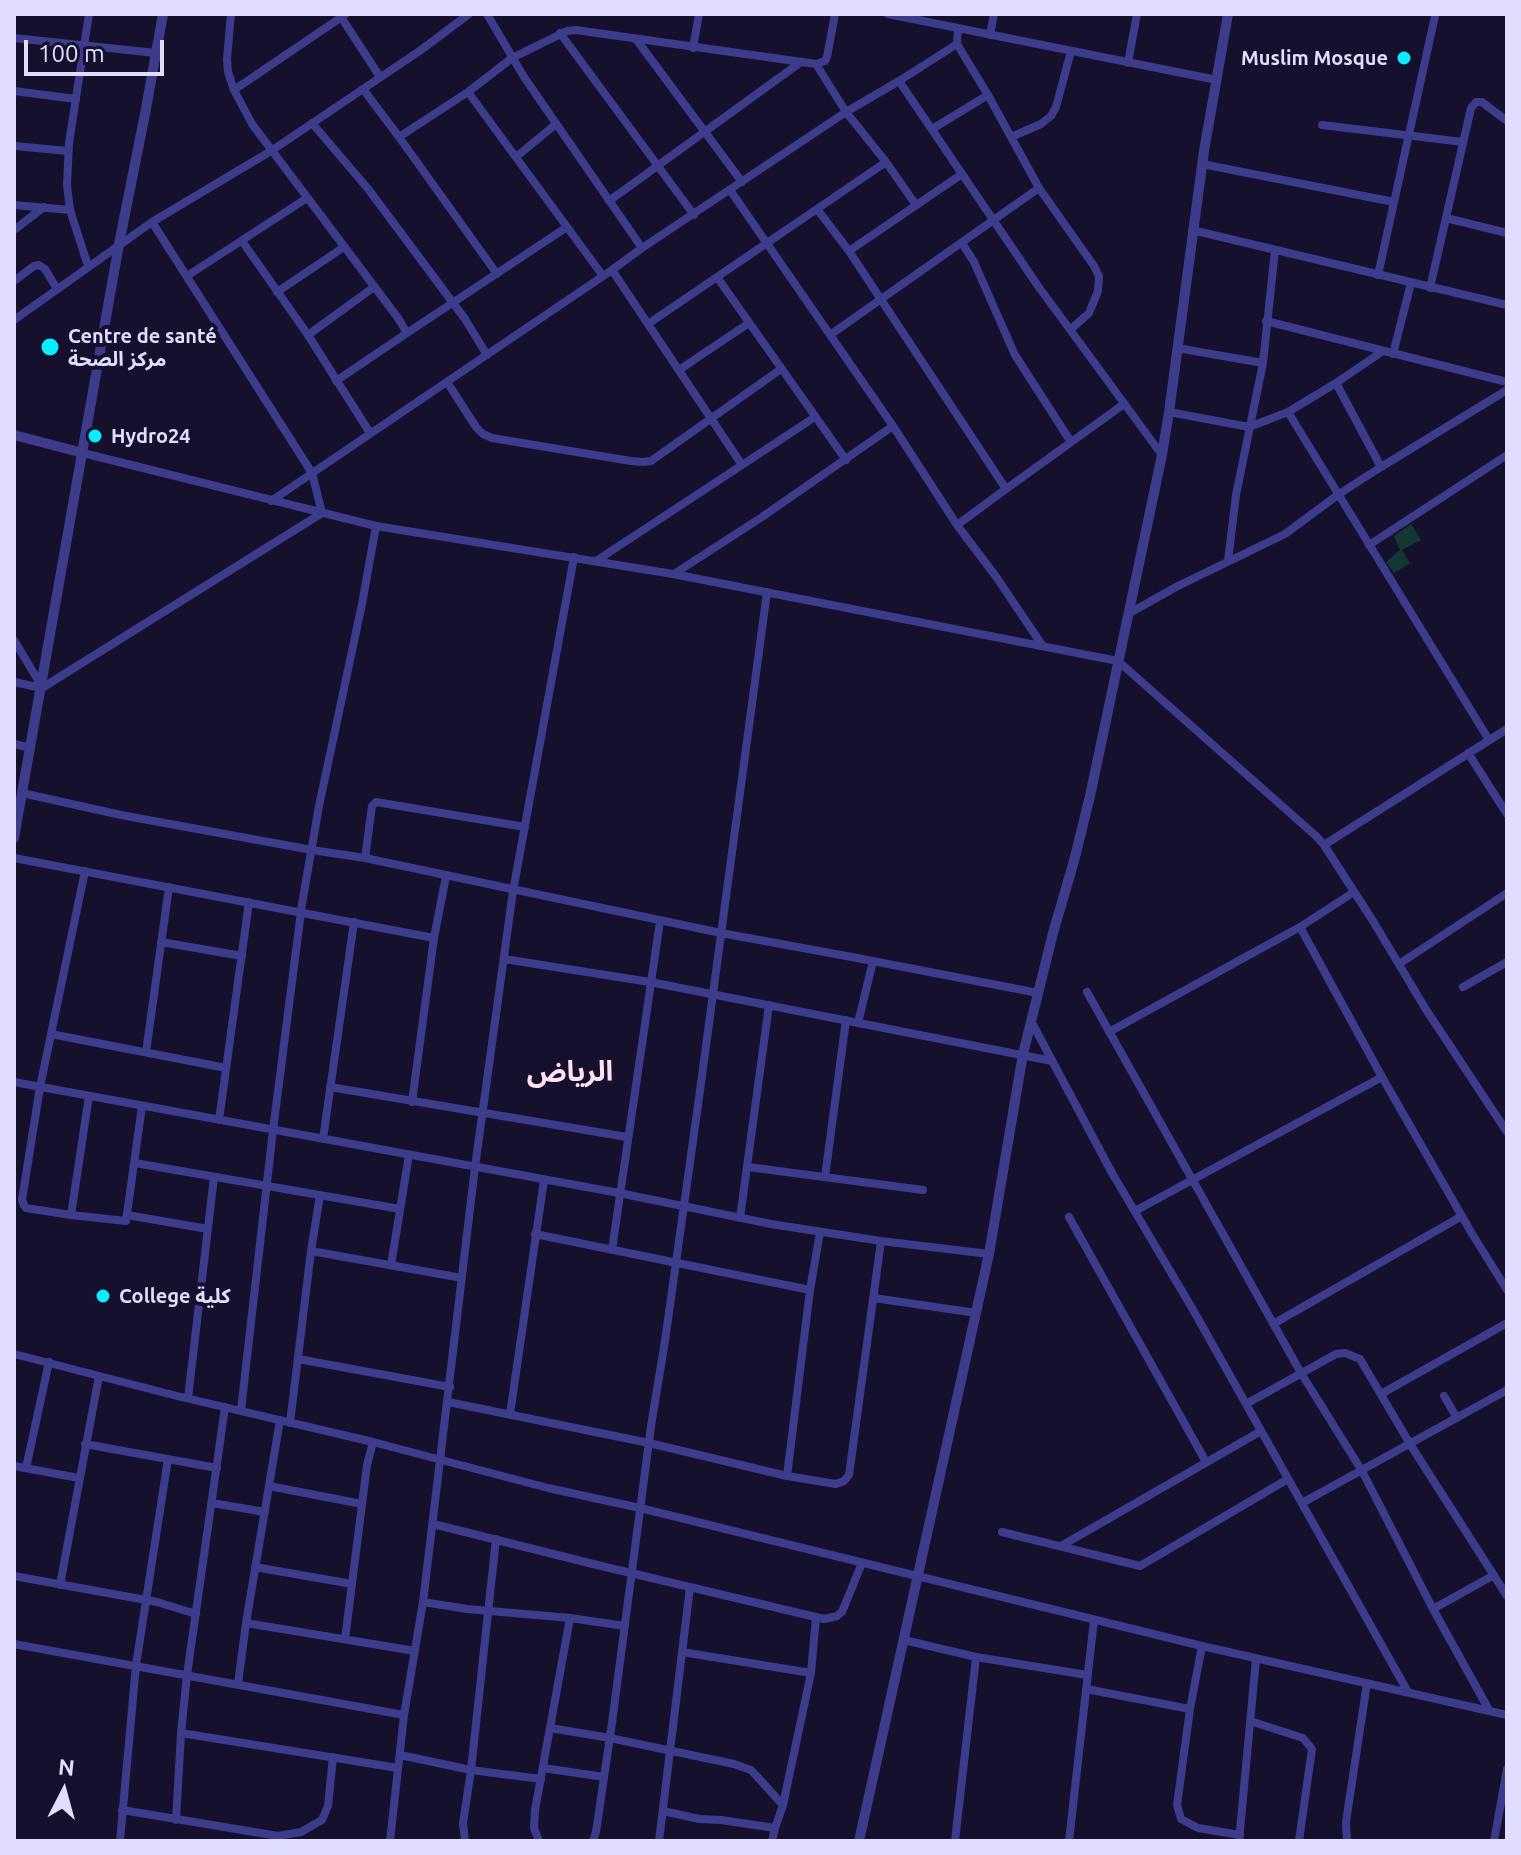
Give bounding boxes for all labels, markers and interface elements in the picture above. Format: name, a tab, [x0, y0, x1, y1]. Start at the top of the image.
scale bar	[28, 24, 168, 74]
text: 100 m	[38, 40, 105, 67]
place label: Muslim Mosque	[1241, 46, 1388, 70]
marker: Muslim Mosque	[1395, 49, 1413, 67]
place label: Centre de santé مركز الصحة	[68, 324, 217, 371]
marker: Centre de santé مركز الصحة	[39, 336, 61, 358]
place label: Hydro24	[111, 424, 191, 448]
marker: Hydro24	[86, 427, 104, 445]
district label: الرياض	[527, 1055, 613, 1089]
place label: College كلية	[119, 1284, 231, 1308]
marker: College كلية	[94, 1287, 112, 1305]
north arrow	[24, 1751, 104, 1831]
text: N	[57, 1753, 76, 1780]

